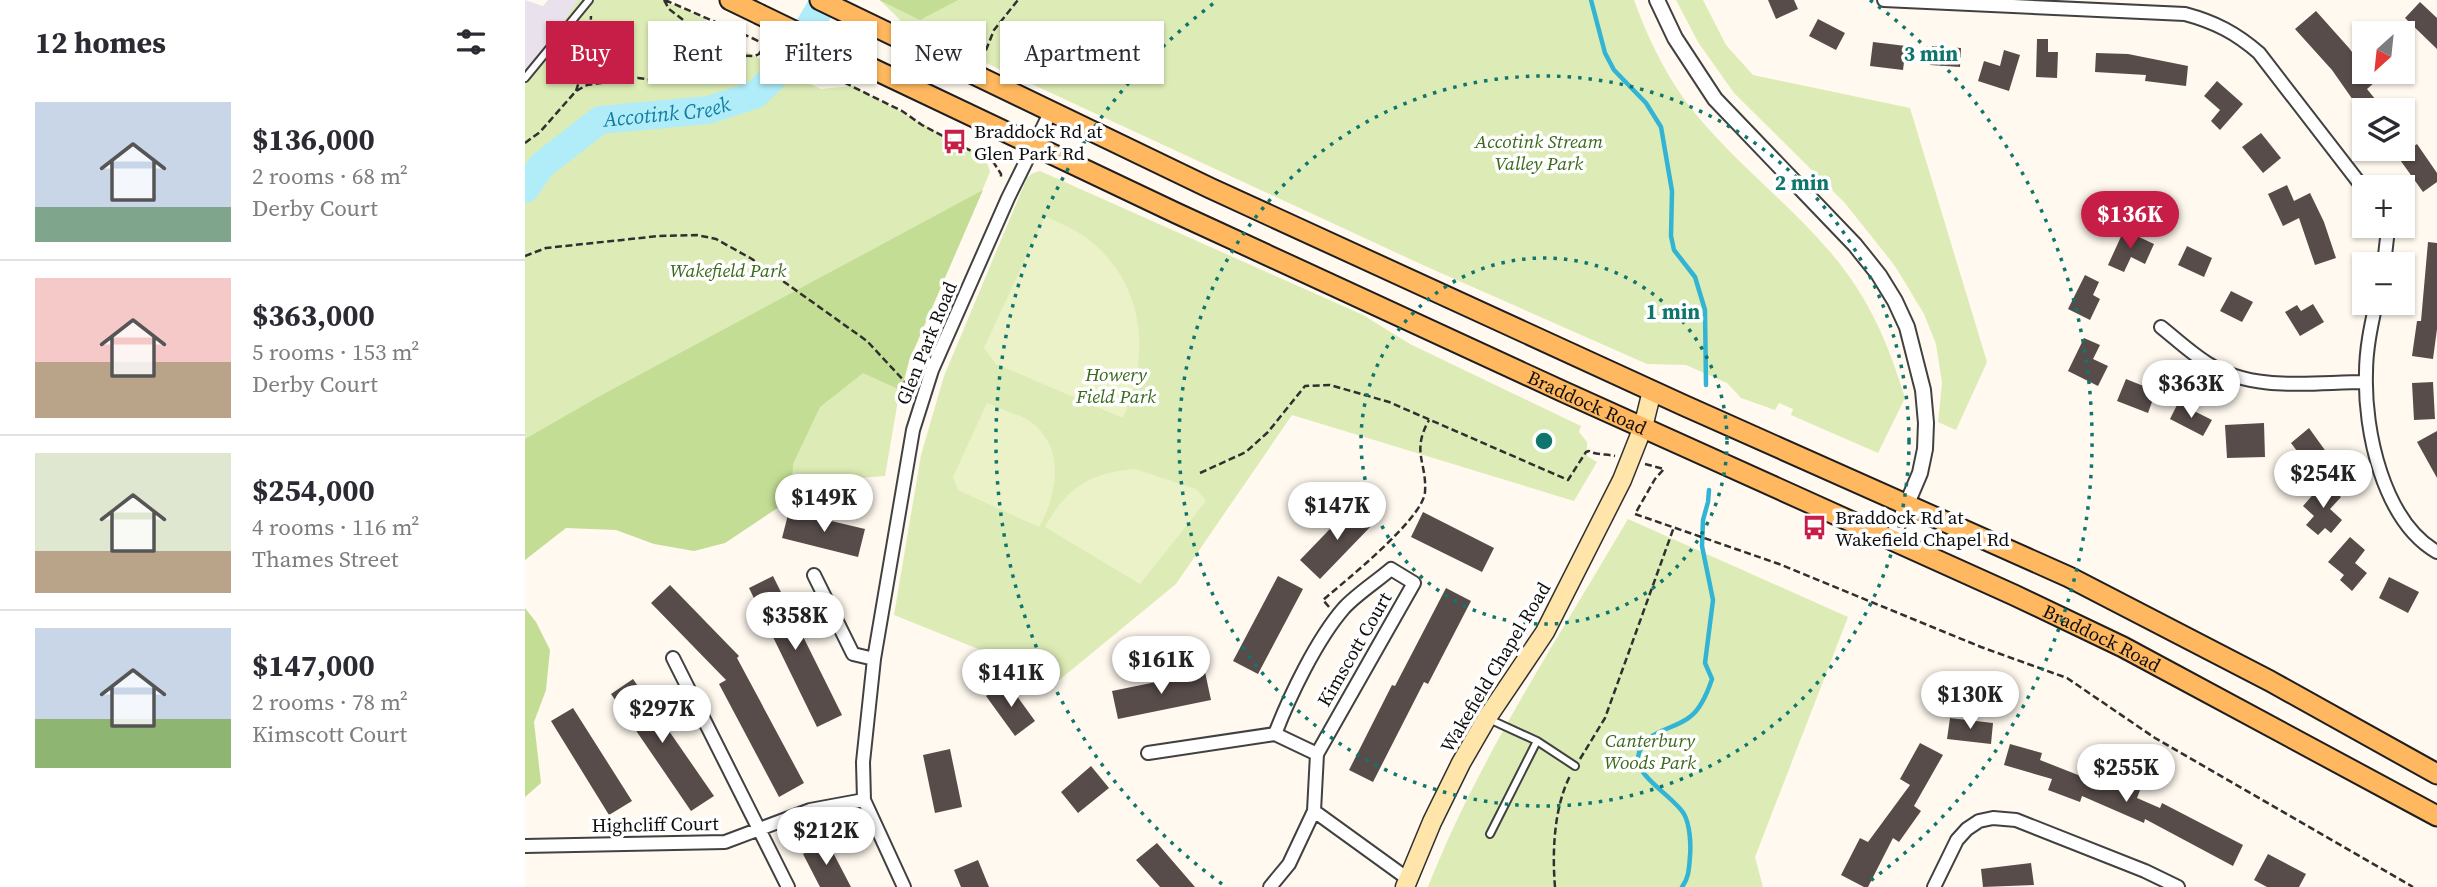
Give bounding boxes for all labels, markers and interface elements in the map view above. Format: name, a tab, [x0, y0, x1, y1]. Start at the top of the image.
chip: Buy	[546, 21, 634, 84]
chip: Rent	[648, 21, 746, 84]
chip: Filters	[760, 21, 877, 84]
chip: New	[891, 21, 986, 84]
chip: Apartment	[1000, 21, 1164, 84]
north arrow	[2352, 21, 2415, 84]
map controls	[2352, 21, 2415, 315]
text: 12 homes	[35, 22, 166, 63]
icon: filters	[452, 23, 490, 61]
text: 3 min	[1904, 39, 1958, 68]
water label: Accotink Creek	[601, 89, 734, 134]
button: layers	[2352, 98, 2415, 161]
place label: Braddock Rd at Glen Park Rd	[974, 118, 1103, 166]
text: $136,000	[252, 119, 375, 160]
bus stop icon: Braddock Rd at Glen Park Rd	[940, 128, 968, 156]
park label: Accotink Stream Valley Park	[1474, 128, 1604, 176]
icon: home	[91, 130, 175, 214]
text: 2 rooms · 68 m²	[252, 160, 408, 192]
text: 2 min	[1775, 168, 1829, 197]
button: +	[2352, 175, 2415, 238]
pin: $136K	[2081, 191, 2179, 251]
text: Derby Court	[252, 192, 378, 224]
text: $136K	[2097, 198, 2163, 230]
button: −	[2352, 252, 2415, 315]
park label: Wakefield Park	[670, 257, 786, 283]
street label: Glen Park Road	[889, 277, 963, 408]
text: $363,000	[252, 295, 375, 336]
text: 1 min	[1646, 297, 1700, 326]
icon: home	[91, 306, 175, 390]
text: 5 rooms · 153 m²	[252, 336, 419, 368]
pin: $363K	[2142, 360, 2240, 420]
park label: Howery Field Park	[1075, 361, 1156, 409]
street label: Braddock Road	[1523, 364, 1651, 441]
text: $363K	[2158, 367, 2224, 399]
text: Derby Court	[252, 368, 378, 400]
centre of rings	[1532, 429, 1556, 453]
pin: $254K	[2274, 450, 2372, 510]
text: $254K	[2290, 457, 2356, 489]
text: $254,000	[252, 470, 375, 511]
pin: $149K	[775, 475, 873, 534]
icon: home	[91, 481, 175, 565]
text: $149K	[791, 481, 857, 513]
pin: $147K	[1288, 482, 1386, 542]
text: $147K	[1304, 489, 1370, 521]
place label: Braddock Rd at Wakefield Chapel Rd	[1835, 504, 2010, 552]
text: 4 rooms · 116 m²	[252, 511, 419, 543]
bus stop icon: Braddock Rd at Wakefield Chapel Rd	[1801, 514, 1829, 542]
text: Thames Street	[252, 543, 399, 575]
street label: Wakefield Chapel Road	[1434, 577, 1556, 757]
street label: Kimscott Court	[1311, 586, 1398, 711]
pin: $358K	[746, 592, 844, 652]
street label: Braddock Road	[2039, 598, 2166, 678]
text: $358K	[762, 599, 828, 631]
pin: $161K	[1112, 636, 1210, 696]
text: $161K	[1128, 643, 1194, 675]
text: $147,000	[252, 645, 375, 686]
pin: $141K	[962, 650, 1060, 709]
icon: home	[91, 656, 175, 740]
text: $141K	[978, 656, 1044, 688]
pin: $130K	[1921, 672, 2019, 731]
text: $130K	[1937, 678, 2003, 710]
text: 2 rooms · 78 m²	[252, 686, 408, 718]
pin: $297K	[613, 686, 711, 745]
text: $297K	[629, 692, 695, 724]
text: Kimscott Court	[252, 718, 407, 750]
park label: Canterbury Woods Park	[1604, 727, 1696, 775]
pin: $255K	[2077, 744, 2175, 804]
text: $255K	[2093, 751, 2159, 783]
pin: $212K	[777, 808, 875, 867]
street label: Highcliff Court	[591, 810, 719, 838]
text: $212K	[793, 814, 859, 846]

